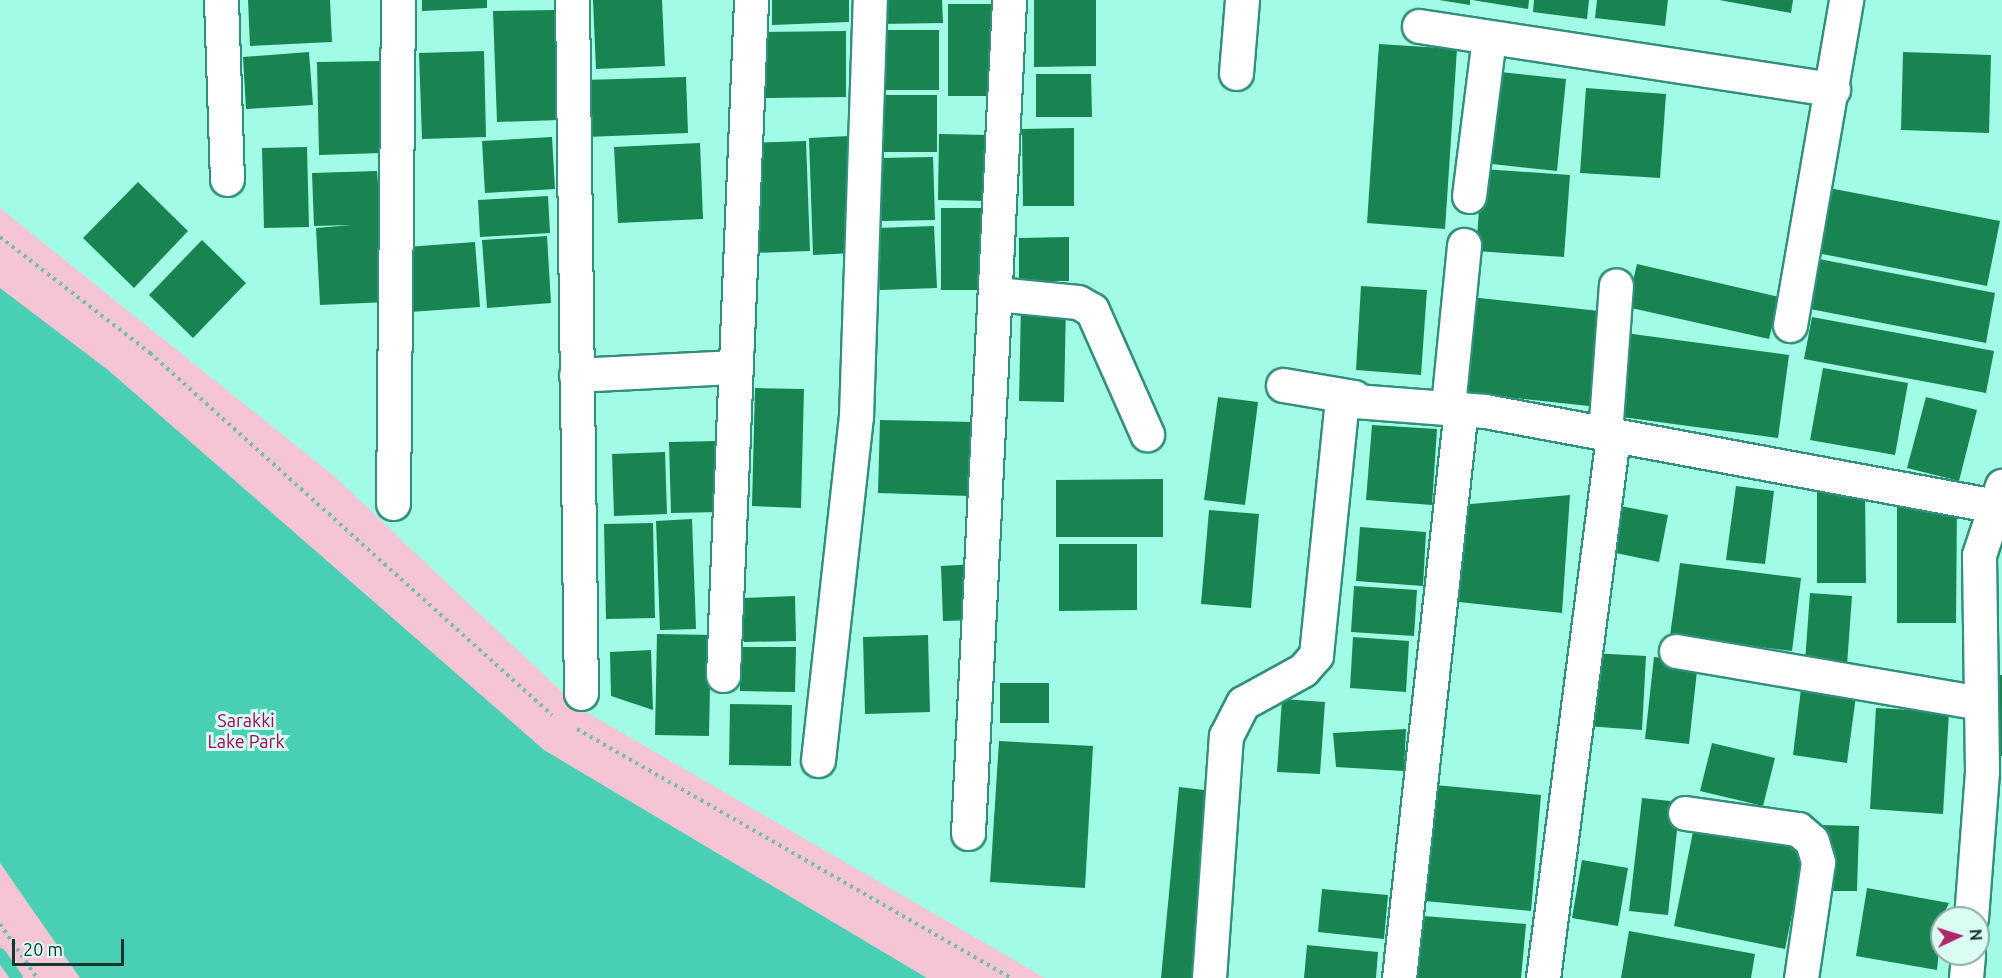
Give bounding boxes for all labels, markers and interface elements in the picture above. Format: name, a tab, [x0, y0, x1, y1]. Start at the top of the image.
park label: Sarakki Lake Park	[207, 710, 285, 752]
north arrow	[1930, 906, 1990, 966]
scale bar	[15, 927, 128, 965]
text: N	[1967, 928, 1985, 941]
text: 20 m	[23, 939, 63, 959]

